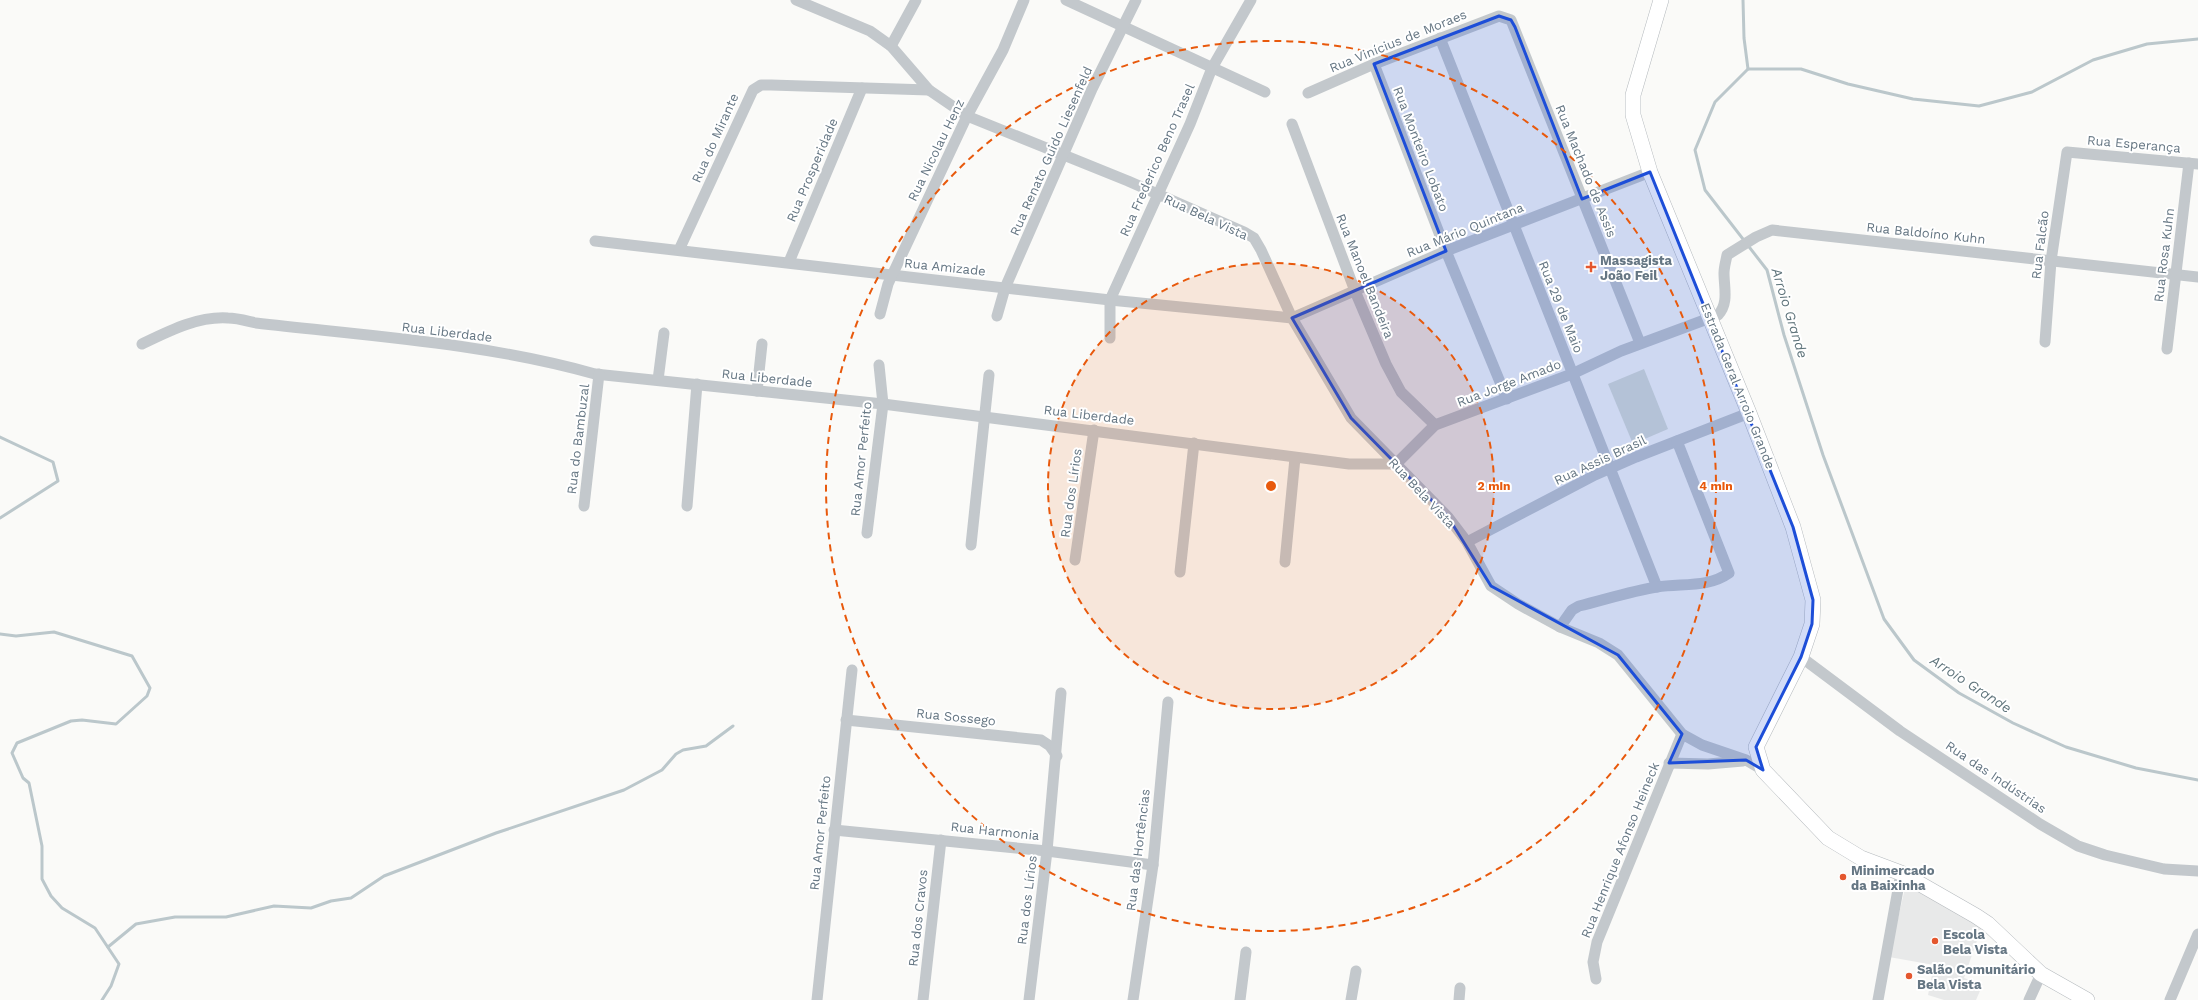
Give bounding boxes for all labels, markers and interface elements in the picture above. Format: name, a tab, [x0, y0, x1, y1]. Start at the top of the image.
street label: Rua Vinícius de Moraes	[1327, 7, 1469, 75]
street label: Rua Renato Guido Liesenfeld	[1007, 64, 1095, 238]
street label: Rua Frederico Beno Trasel	[1116, 81, 1198, 239]
street label: Rua Monteiro Lobato	[1390, 85, 1452, 214]
street label: Rua do Mirante	[689, 91, 741, 185]
street label: Rua Nicolau Henz	[905, 96, 967, 204]
street label: Rua Machado de Assis	[1553, 103, 1620, 240]
street label: Rua Prosperidade	[783, 116, 841, 224]
street label: Rua Esperança	[2087, 132, 2182, 156]
street label: Rua Bela Vista	[1162, 191, 1251, 243]
street label: Rua Mário Quintana	[1404, 199, 1526, 260]
street label: Rua Rosa Kuhn	[2151, 207, 2177, 303]
street label: Rua Falcão	[2028, 210, 2052, 280]
street label: Rua Manoel Bandeira	[1333, 211, 1397, 341]
street label: Rua Baldoíno Kuhn	[1866, 219, 1986, 247]
place label: Massagista João Feil	[1600, 253, 1673, 283]
street label: Rua Amizade	[904, 255, 986, 279]
street label: Rua 29 de Maio	[1536, 259, 1586, 355]
marker: Massagista João Feil	[1585, 261, 1597, 273]
water label: Arroio Grande	[1768, 265, 1811, 360]
street label: Estrada Geral Arroio Grande	[1698, 301, 1778, 471]
street label: Rua Liberdade	[401, 319, 493, 345]
street label: Rua Jorge Amado	[1455, 356, 1563, 410]
street label: Rua Liberdade	[721, 366, 813, 390]
street label: Rua do Bambuzal	[564, 383, 592, 495]
street label: Rua Amor Perfeito	[848, 401, 875, 517]
street label: Rua Liberdade	[1043, 402, 1135, 428]
street label: Rua Assis Brasil	[1552, 432, 1648, 488]
street label: Rua dos Lírios	[1057, 447, 1085, 539]
street label: Rua Bela Vista	[1386, 455, 1459, 532]
centre of rings	[1264, 479, 1278, 493]
text: 2 min	[1478, 479, 1510, 493]
text: 4 min	[1699, 479, 1733, 493]
water label: Arroio Grande	[1927, 651, 2014, 716]
street label: Rua Sossego	[915, 705, 997, 729]
street label: Rua das Indústrias	[1943, 738, 2049, 816]
street label: Rua Henrique Afonso Heineck	[1578, 759, 1662, 940]
street label: Rua Amor Perfeito	[807, 775, 834, 891]
street label: Rua das Hortências	[1123, 788, 1153, 912]
street label: Rua Harmonia	[950, 819, 1041, 843]
street label: Rua dos Lírios	[1014, 854, 1040, 946]
place label: Minimercado da Baixinha	[1851, 863, 1935, 893]
street label: Rua dos Cravos	[905, 868, 931, 967]
marker: Minimercado da Baixinha	[1838, 872, 1848, 882]
place label: Escola Bela Vista	[1943, 927, 2008, 957]
marker: Escola Bela Vista	[1930, 936, 1940, 946]
place label: Salão Comunitário Bela Vista	[1917, 962, 2036, 992]
marker: Salão Comunitário Bela Vista	[1904, 971, 1914, 981]

